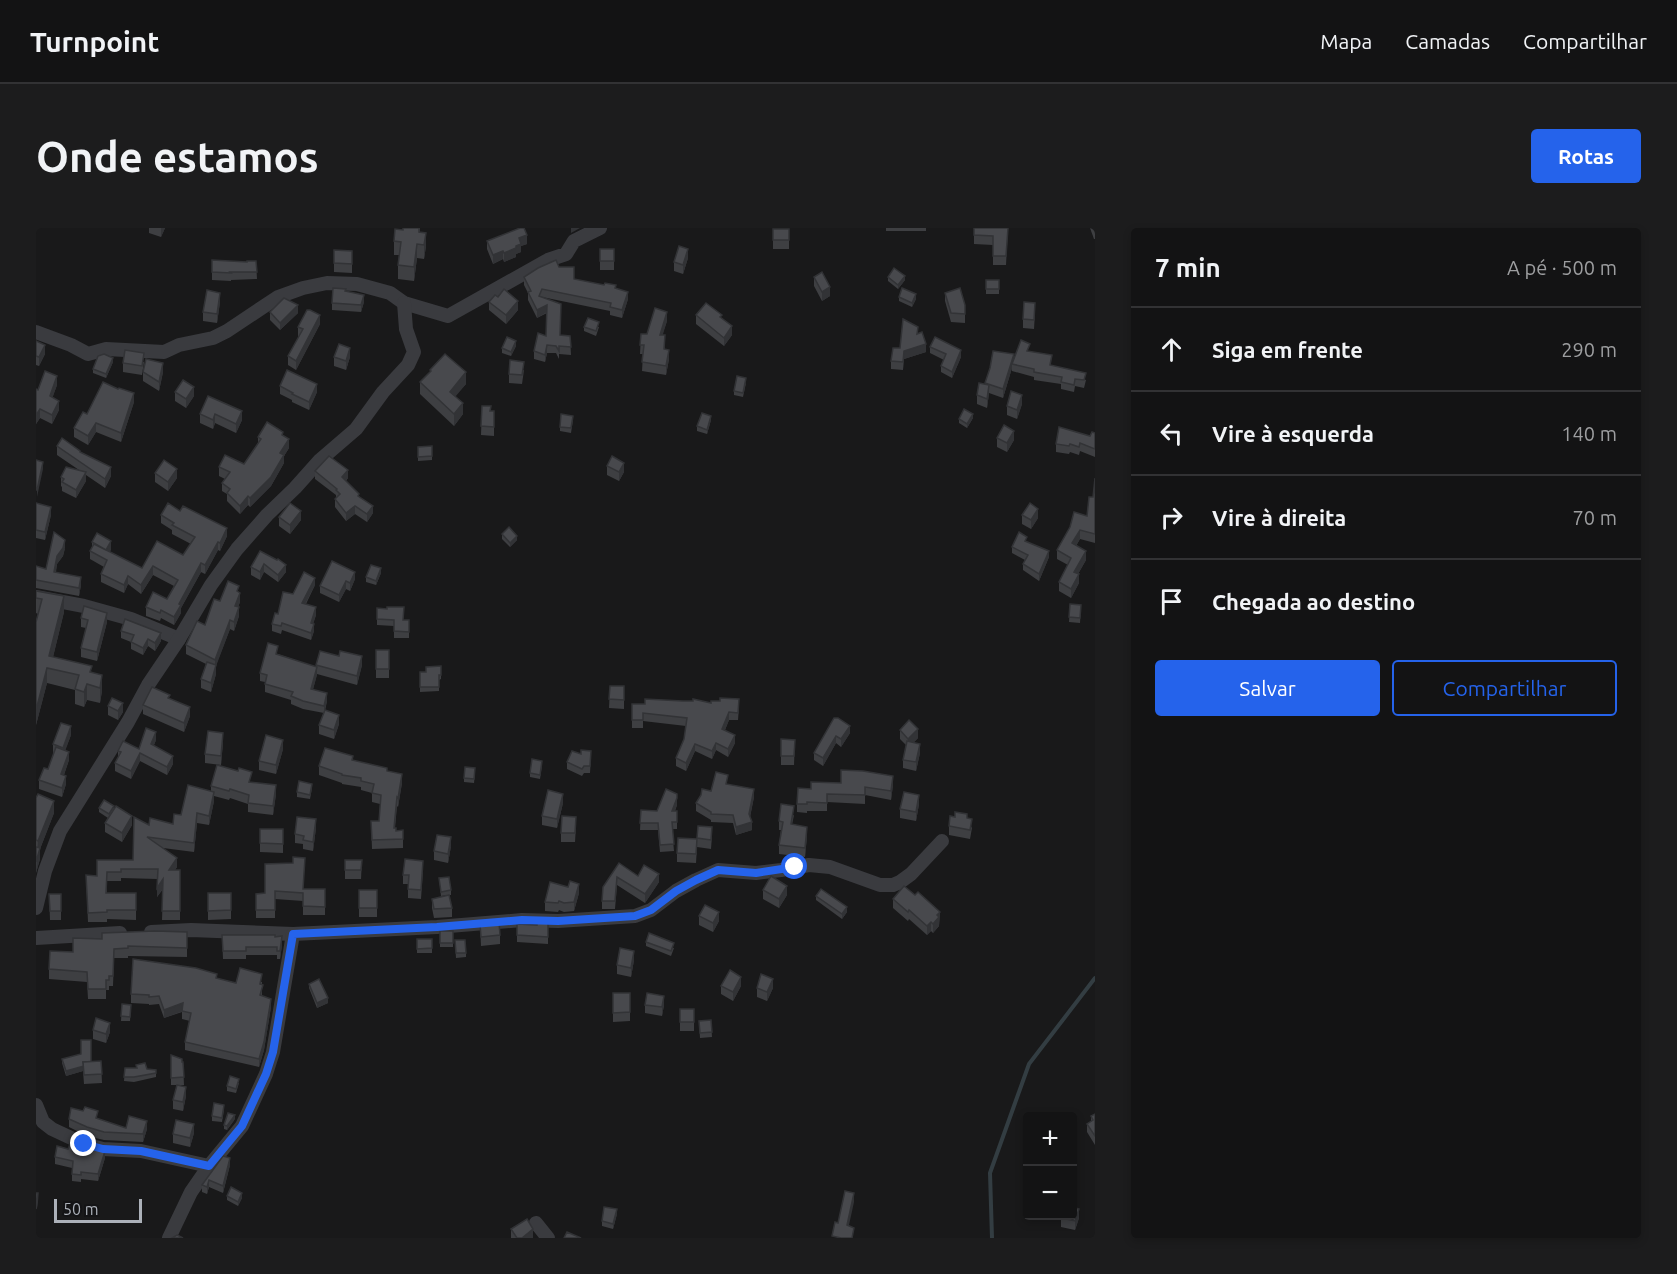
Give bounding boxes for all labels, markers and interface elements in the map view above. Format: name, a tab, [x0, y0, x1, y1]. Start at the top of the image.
text: Turnpoint	[30, 26, 159, 57]
text: Mapa	[1320, 29, 1372, 53]
text: Camadas	[1405, 29, 1490, 53]
text: Compartilhar	[1523, 29, 1647, 53]
button: Rotas	[1531, 129, 1641, 183]
text: Onde estamos	[36, 133, 319, 180]
text: 7 min	[1155, 253, 1221, 282]
text: A pé · 500 m	[1507, 256, 1617, 279]
icon: ahead	[1155, 333, 1188, 366]
text: Siga em frente	[1212, 337, 1363, 362]
text: 290 m	[1561, 338, 1617, 361]
icon: left	[1155, 417, 1188, 450]
text: Vire à esquerda	[1212, 421, 1374, 446]
text: 140 m	[1561, 422, 1617, 445]
icon: right	[1155, 501, 1188, 534]
text: Vire à direita	[1212, 505, 1346, 530]
text: 70 m	[1573, 506, 1617, 529]
icon: arrive	[1155, 585, 1188, 618]
text: Chegada ao destino	[1212, 589, 1415, 614]
button: Salvar	[1155, 660, 1380, 716]
button: Compartilhar	[1392, 660, 1617, 716]
route start	[781, 853, 807, 879]
map controls	[1023, 1112, 1077, 1220]
button: +	[1023, 1112, 1077, 1166]
route end	[70, 1130, 96, 1156]
button: −	[1023, 1166, 1077, 1220]
scale bar	[54, 1196, 142, 1224]
text: 50 m	[63, 1200, 99, 1218]

